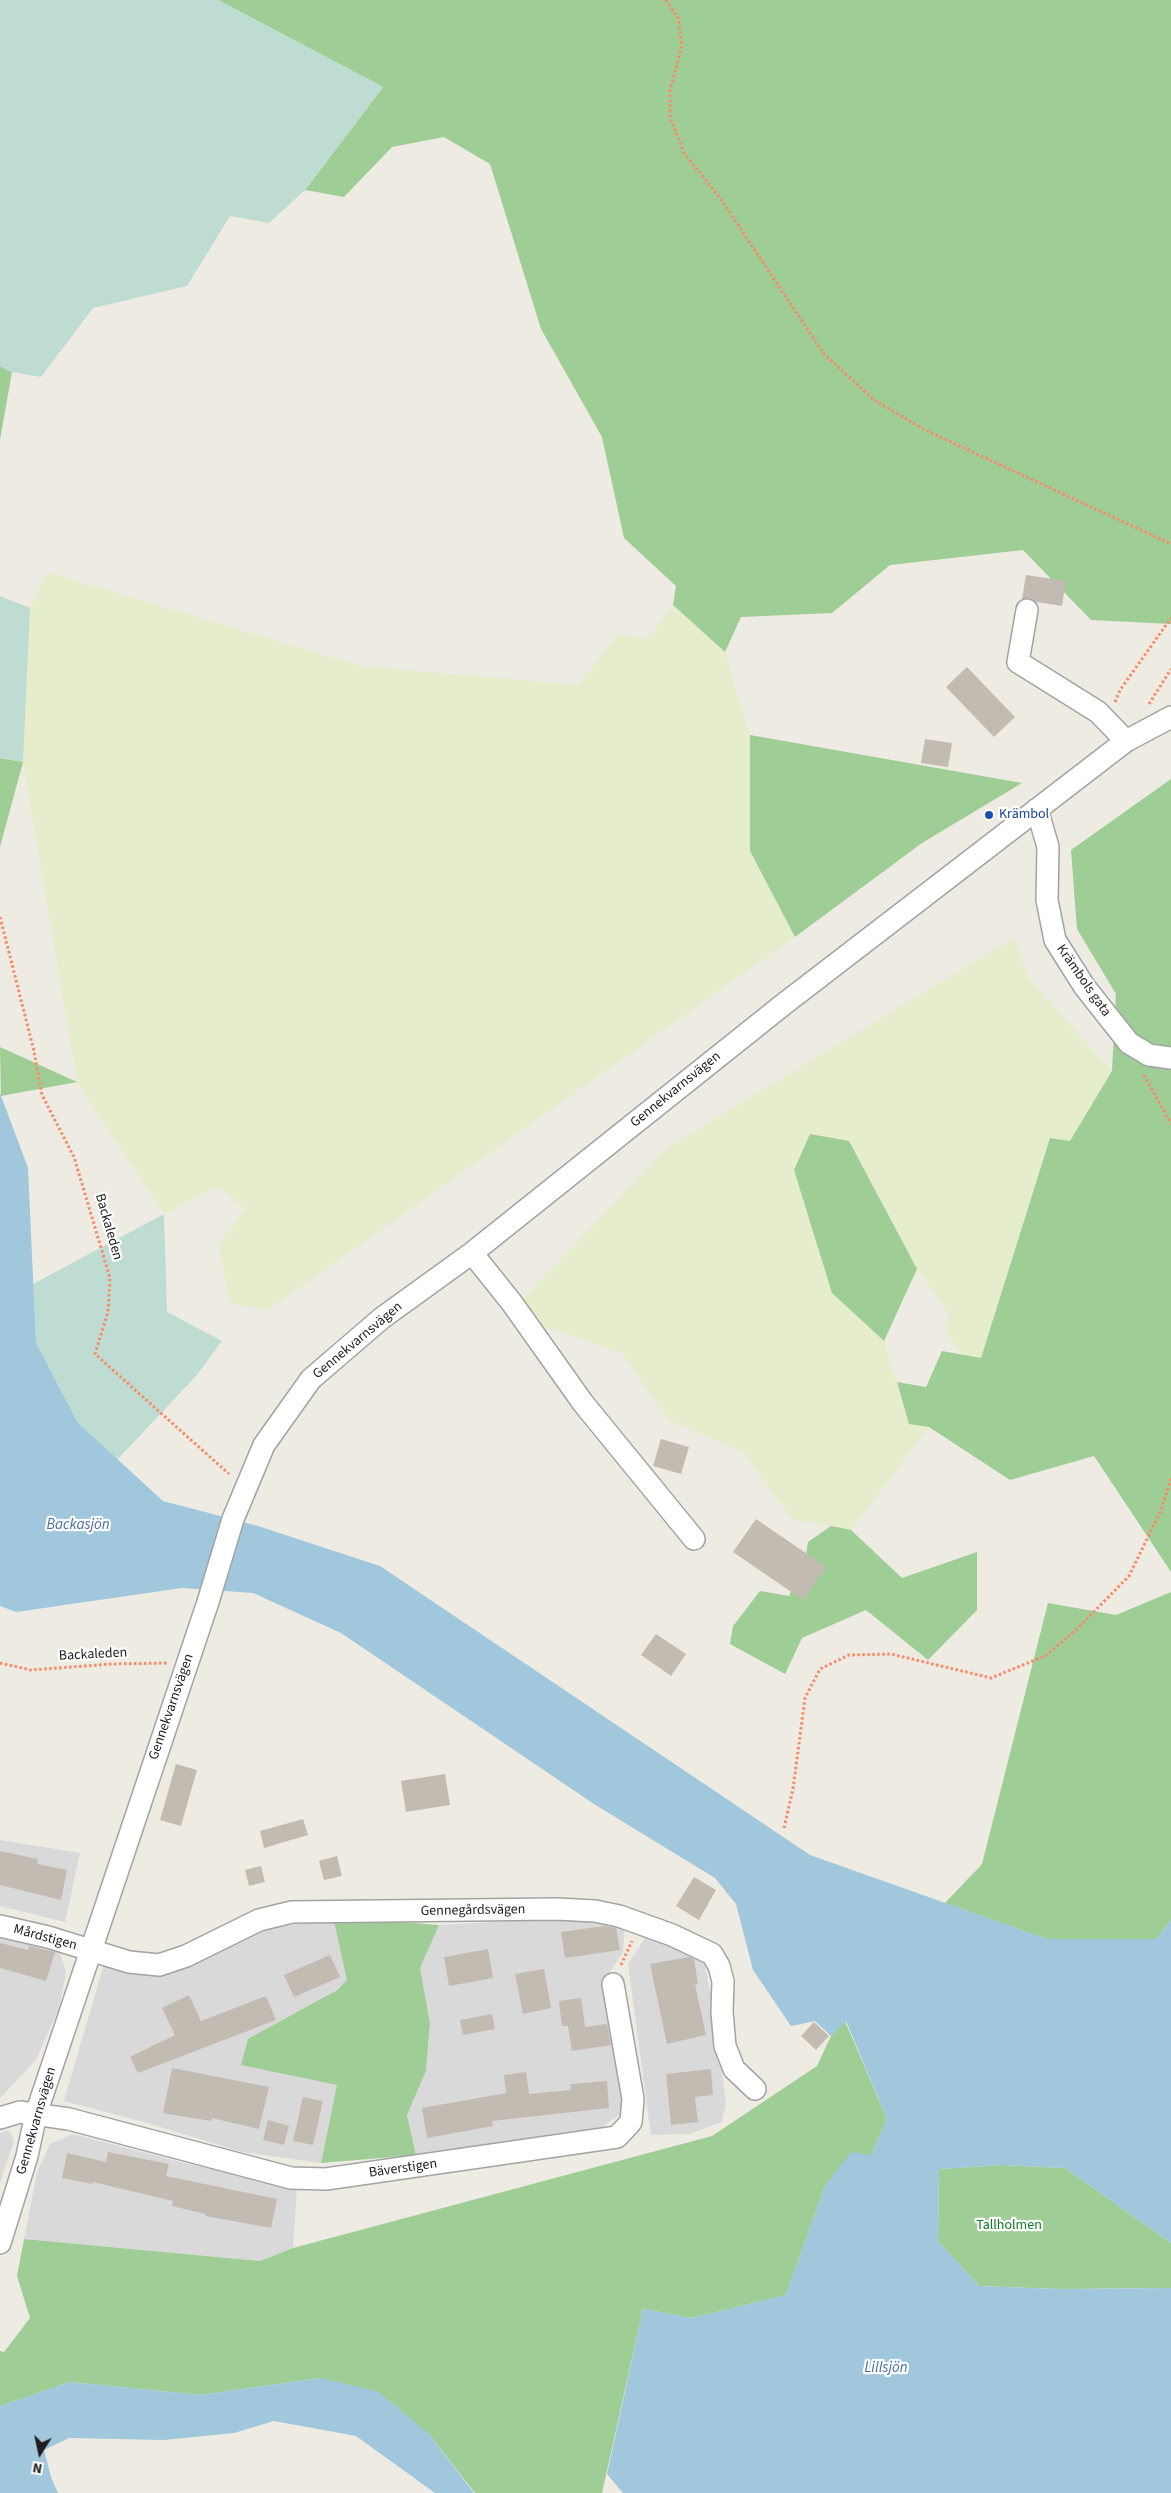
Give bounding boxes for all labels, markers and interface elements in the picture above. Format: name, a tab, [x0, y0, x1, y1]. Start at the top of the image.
place label: Krämbol	[999, 807, 1049, 823]
marker: Krämbol	[983, 809, 995, 821]
street label: Krämbols gata	[1052, 942, 1114, 1020]
street label: Gennekvarnsvägen	[627, 1048, 725, 1132]
street label: Backaleden	[90, 1192, 126, 1262]
street label: Gennekvarnsvägen	[310, 1299, 406, 1383]
water label: Backasjön	[46, 1517, 110, 1535]
street label: Backaleden	[58, 1645, 128, 1665]
street label: Gennekvarnsvägen	[146, 1652, 198, 1762]
street label: Gennegårdsvägen	[421, 1902, 525, 1920]
street label: Mårdstigen	[11, 1921, 79, 1955]
street label: Gennekvarnsvägen	[14, 2065, 60, 2177]
street label: Bäverstigen	[368, 2156, 438, 2182]
park label: Tallholmen	[976, 2218, 1042, 2234]
water label: Lillsjön	[864, 2360, 908, 2378]
north arrow	[15, 2428, 65, 2478]
text: N	[31, 2457, 44, 2478]

